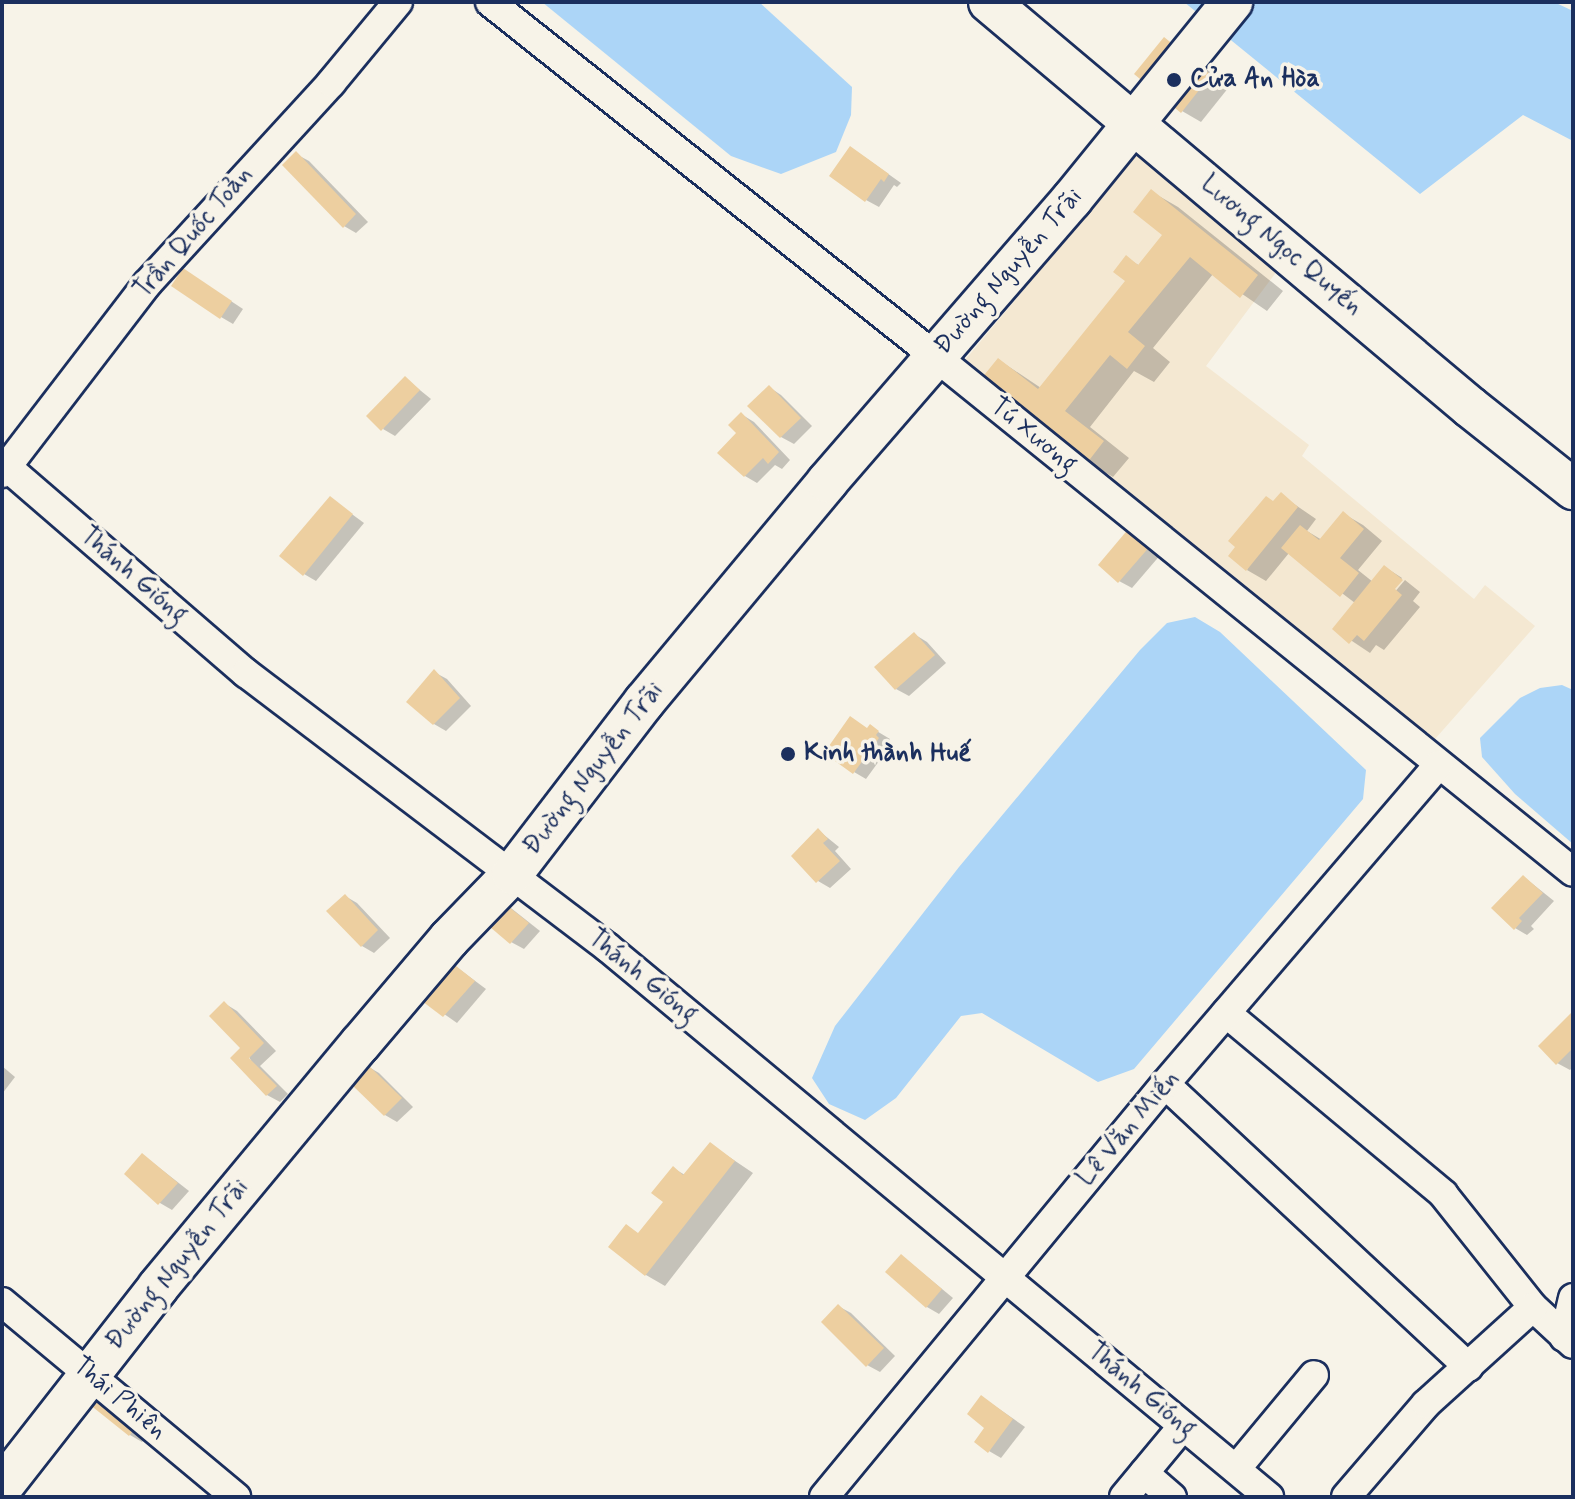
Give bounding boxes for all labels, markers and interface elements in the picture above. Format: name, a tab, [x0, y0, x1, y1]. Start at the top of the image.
place label: Cửa An Hòa	[1190, 64, 1322, 96]
marker: Cửa An Hòa	[1165, 71, 1183, 89]
street label: Trần Quốc Toản	[128, 161, 260, 305]
street label: Lương Ngọc Quyến	[1193, 168, 1369, 324]
street label: Đường Nguyễn Trãi	[930, 184, 1088, 360]
street label: Tú Xương	[983, 391, 1083, 481]
street label: Thánh Gióng	[73, 521, 193, 631]
street label: Đường Nguyễn Trãi	[518, 678, 670, 860]
place label: Kinh thành Huế	[804, 738, 971, 770]
marker: Kinh thành Huế	[779, 745, 797, 763]
street label: Thánh Gióng	[581, 923, 703, 1031]
street label: Lê Văn Miến	[1072, 1065, 1186, 1193]
street label: Đường Nguyễn Trãi	[101, 1175, 255, 1355]
street label: Thánh Gióng	[1080, 1337, 1202, 1445]
street label: Thái Phiên	[66, 1351, 172, 1447]

